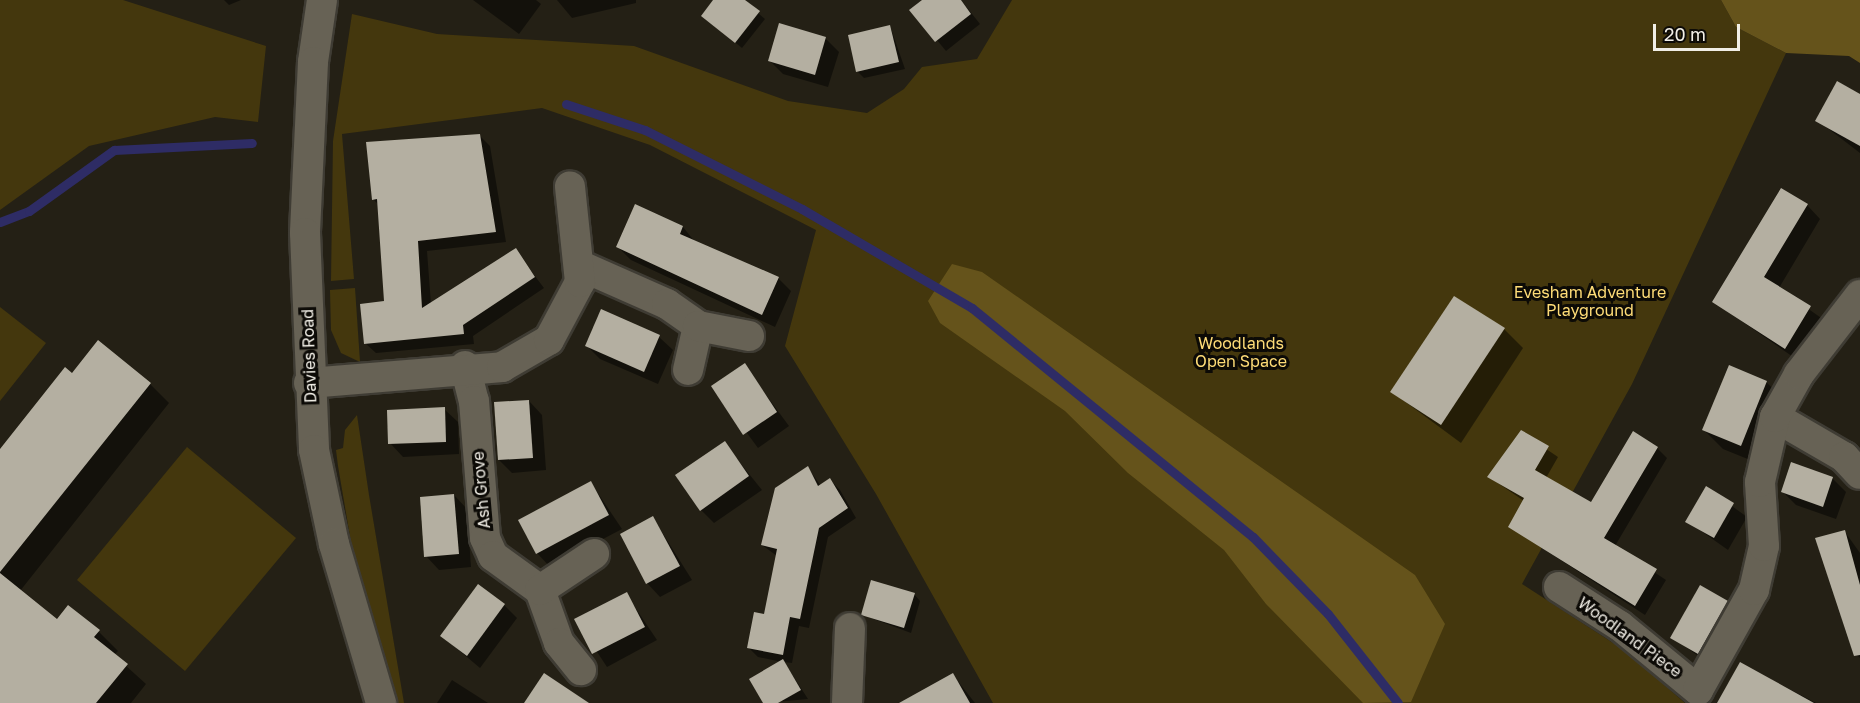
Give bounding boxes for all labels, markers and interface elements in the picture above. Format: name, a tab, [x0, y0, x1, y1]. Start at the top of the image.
scale bar	[1656, 12, 1743, 50]
text: 20 m	[1664, 23, 1706, 45]
park label: Evesham Adventure Playground	[1514, 282, 1666, 320]
street label: Davies Road	[298, 309, 320, 403]
park label: Woodlands Open Space	[1195, 333, 1287, 371]
street label: Ash Grove	[468, 451, 494, 529]
street label: Woodland Piece	[1574, 593, 1686, 681]

